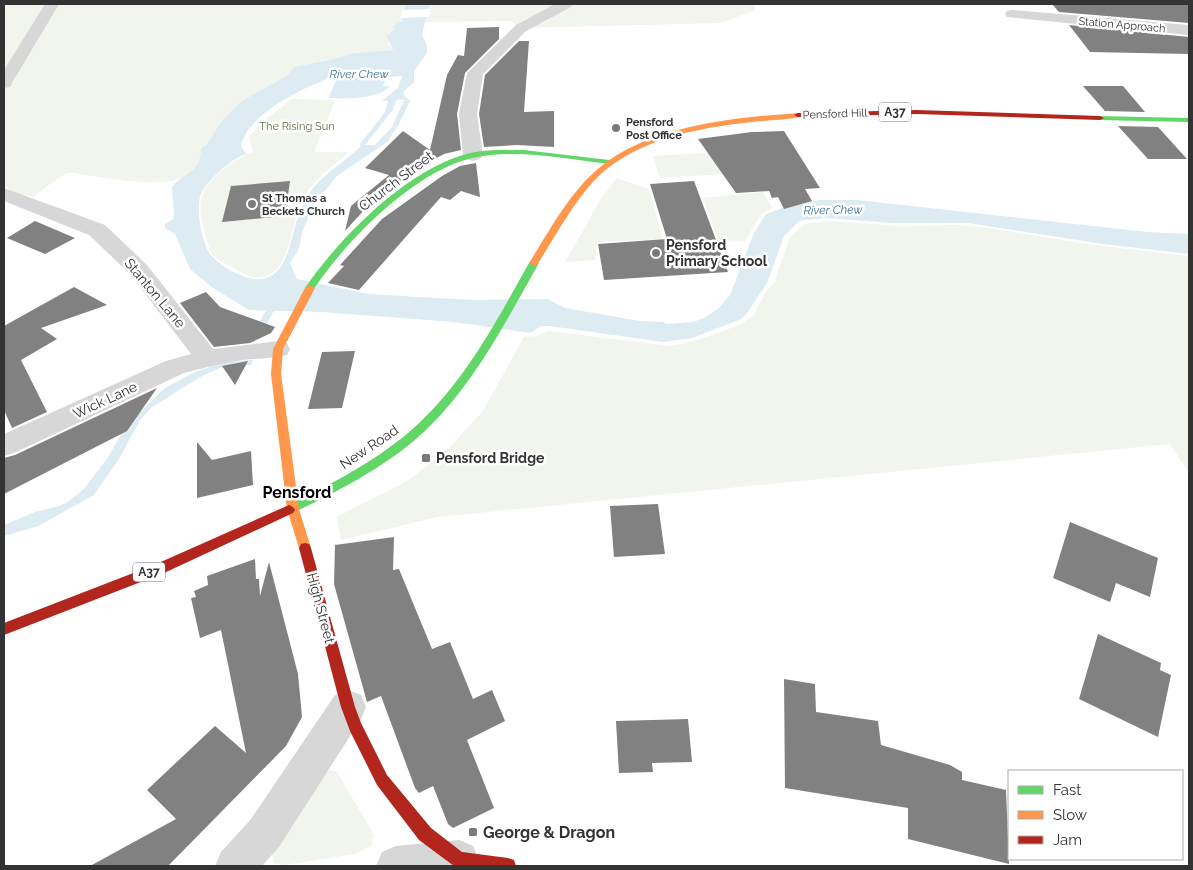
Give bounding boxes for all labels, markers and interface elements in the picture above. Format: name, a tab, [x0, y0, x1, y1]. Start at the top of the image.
street label: Station Approach	[1078, 15, 1166, 35]
water label: River Chew	[329, 67, 389, 81]
road number: A37	[879, 102, 911, 121]
street label: Pensford Hill	[802, 106, 868, 122]
place label: Pensford Post Office	[626, 116, 682, 142]
park label: The Rising Sun	[259, 120, 335, 133]
marker: Pensford Post Office	[610, 122, 622, 134]
street label: Church Street	[356, 148, 437, 214]
place label: St Thomas a Beckets Church	[262, 192, 345, 218]
marker: St Thomas a Beckets Church	[246, 198, 258, 210]
water label: River Chew	[803, 202, 864, 218]
place label: Pensford Primary School	[666, 237, 768, 269]
marker: Pensford Primary School	[650, 247, 662, 259]
street label: Stanton Lane	[121, 255, 189, 331]
street label: Wick Lane	[71, 378, 139, 422]
street label: New Road	[337, 422, 401, 472]
place label: Pensford Bridge	[436, 450, 545, 466]
marker: Pensford Bridge	[420, 452, 432, 464]
district label: Pensford	[263, 483, 331, 502]
road number: A37	[133, 562, 165, 582]
street label: High Street	[304, 571, 338, 645]
legend	[1008, 770, 1183, 860]
text: Fast	[1053, 781, 1081, 799]
text: Slow	[1053, 806, 1087, 824]
place label: George & Dragon	[483, 823, 615, 842]
marker: George & Dragon	[467, 826, 479, 838]
text: Jam	[1053, 831, 1082, 849]

